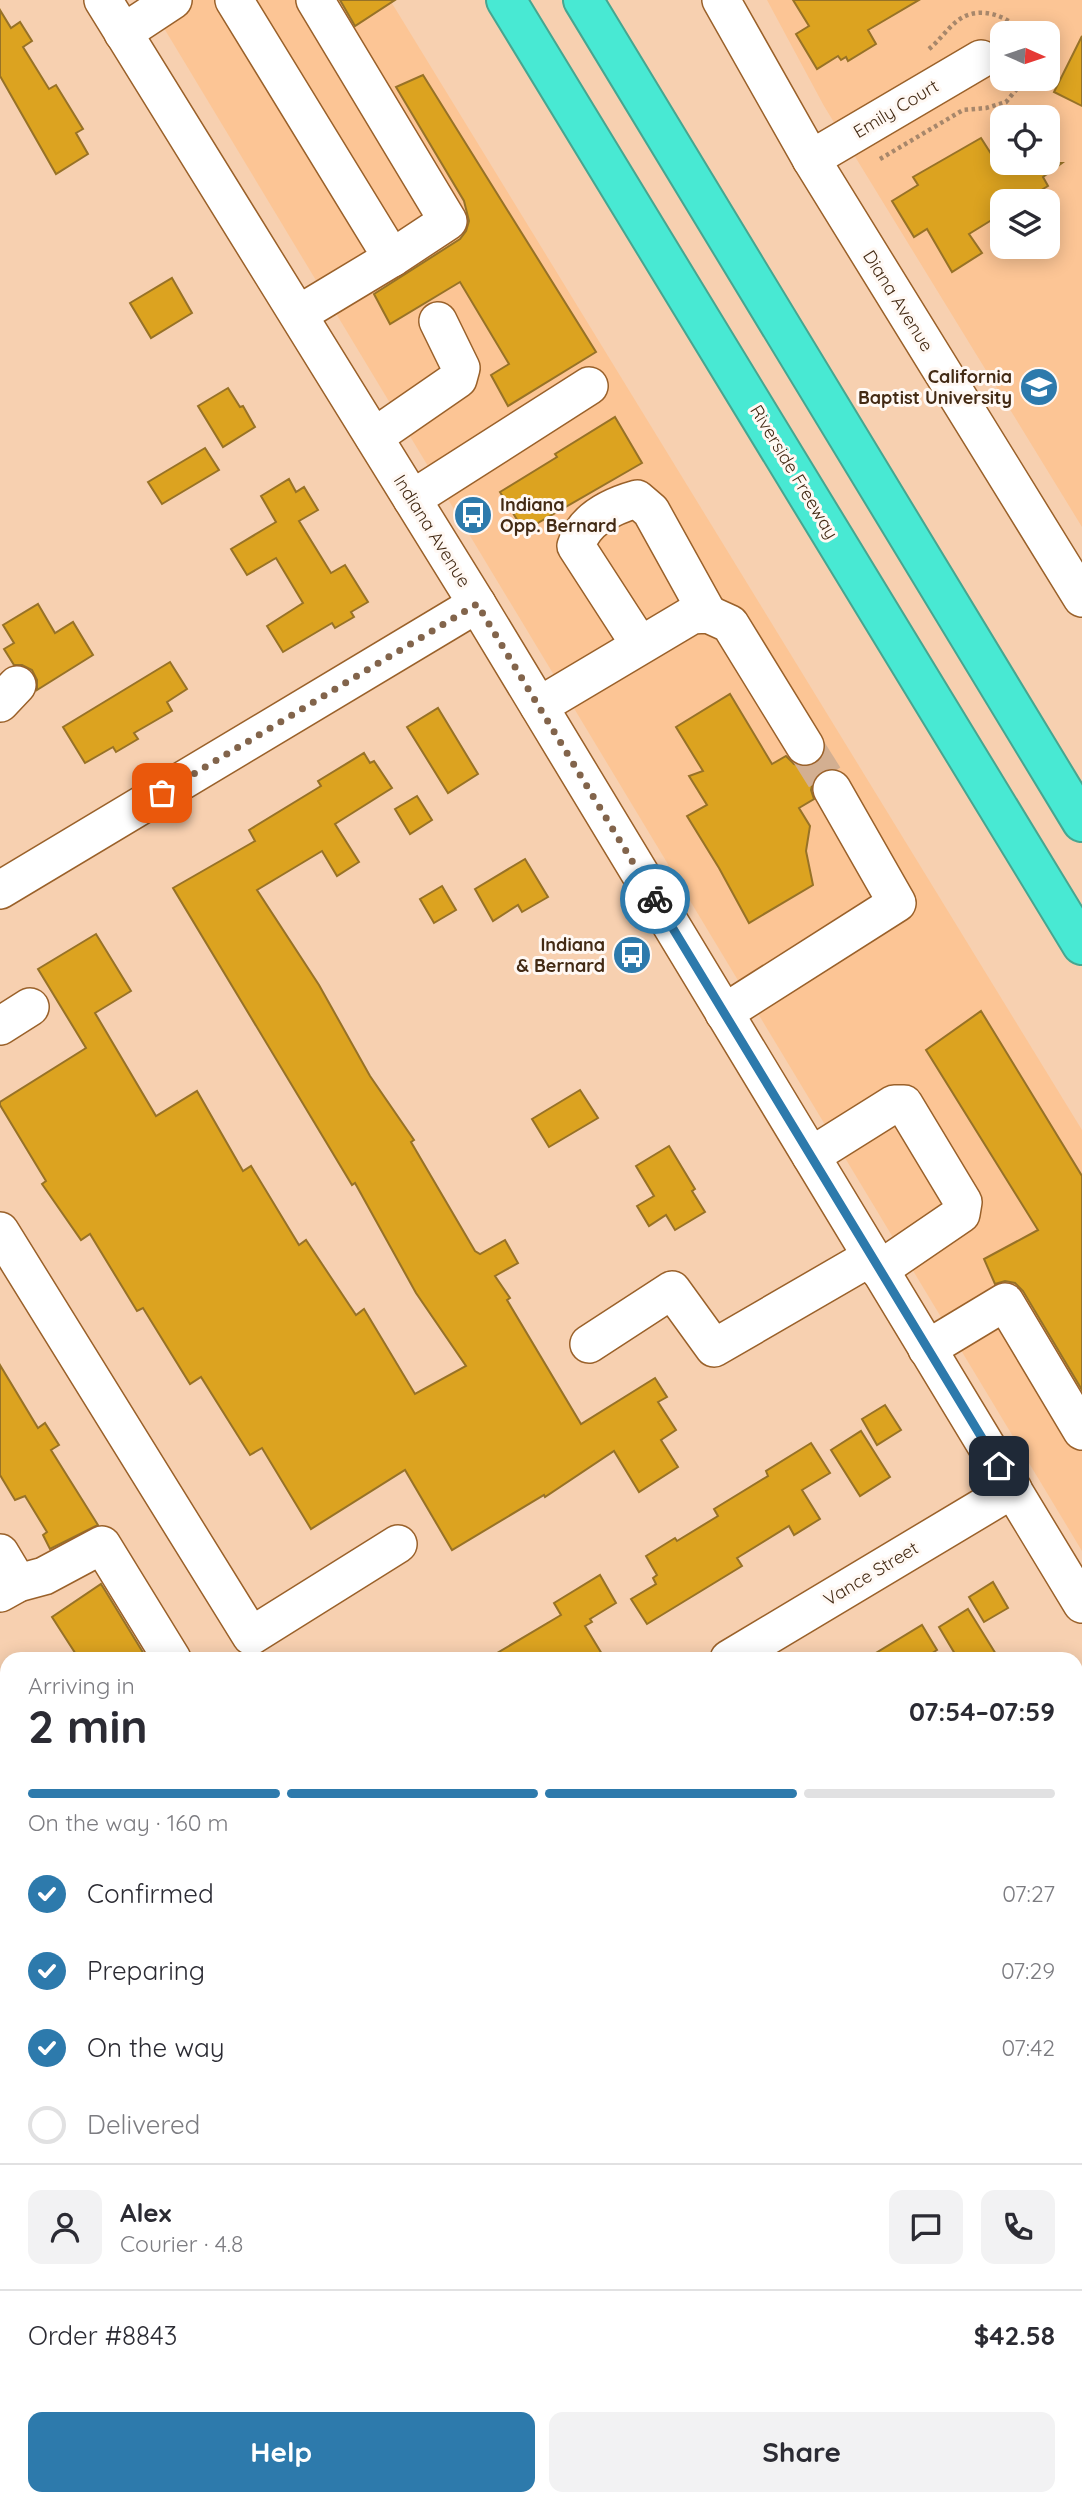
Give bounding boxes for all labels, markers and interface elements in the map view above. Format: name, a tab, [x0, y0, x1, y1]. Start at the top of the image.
north arrow	[990, 21, 1060, 91]
map controls	[990, 21, 1060, 259]
street label: Emily Court	[849, 74, 943, 143]
button: locate	[990, 105, 1060, 175]
button: layers	[990, 189, 1060, 259]
street label: Diana Avenue	[858, 246, 939, 356]
place label: California Baptist University	[858, 365, 1012, 409]
school or university icon: California Baptist University	[1018, 366, 1060, 408]
street label: Riverside Freeway	[745, 401, 844, 543]
street label: Indiana Avenue	[389, 470, 476, 591]
place label: Indiana Opp. Bernard	[500, 493, 617, 537]
bus stop icon: Indiana Opp. Bernard	[452, 494, 494, 536]
pin	[132, 763, 192, 823]
icon: bag	[143, 774, 181, 812]
courier	[620, 864, 690, 934]
icon: bike	[636, 880, 674, 918]
place label: Indiana & Bernard	[516, 933, 605, 977]
bus stop icon: Indiana & Bernard	[611, 934, 653, 976]
pin	[969, 1436, 1029, 1496]
icon: home	[980, 1447, 1018, 1485]
street label: Vance Street	[819, 1536, 922, 1611]
text: Arriving in	[28, 1671, 135, 1700]
text: 07:54–07:59	[909, 1695, 1055, 1728]
text: 2 min	[28, 1697, 148, 1755]
text: On the way · 160 m	[28, 1808, 229, 1837]
icon: check	[28, 1875, 66, 1913]
text: Confirmed	[87, 1877, 214, 1910]
text: 07:27	[1002, 1879, 1055, 1908]
icon: check	[28, 1952, 66, 1990]
text: Preparing	[87, 1954, 205, 1987]
text: 07:29	[1001, 1956, 1055, 1985]
icon: check	[28, 2029, 66, 2067]
text: On the way	[87, 2031, 225, 2064]
text: 07:42	[1002, 2033, 1055, 2062]
text: Delivered	[87, 2108, 200, 2141]
button: person	[28, 2190, 102, 2264]
button: chat	[889, 2190, 963, 2264]
button: phone	[981, 2190, 1055, 2264]
text: Alex	[120, 2196, 171, 2229]
text: Courier · 4.8	[120, 2229, 243, 2258]
text: Order #8843	[28, 2319, 177, 2352]
text: $42.58	[974, 2319, 1055, 2352]
button: Help	[28, 2412, 535, 2492]
button: Share	[549, 2412, 1055, 2492]

